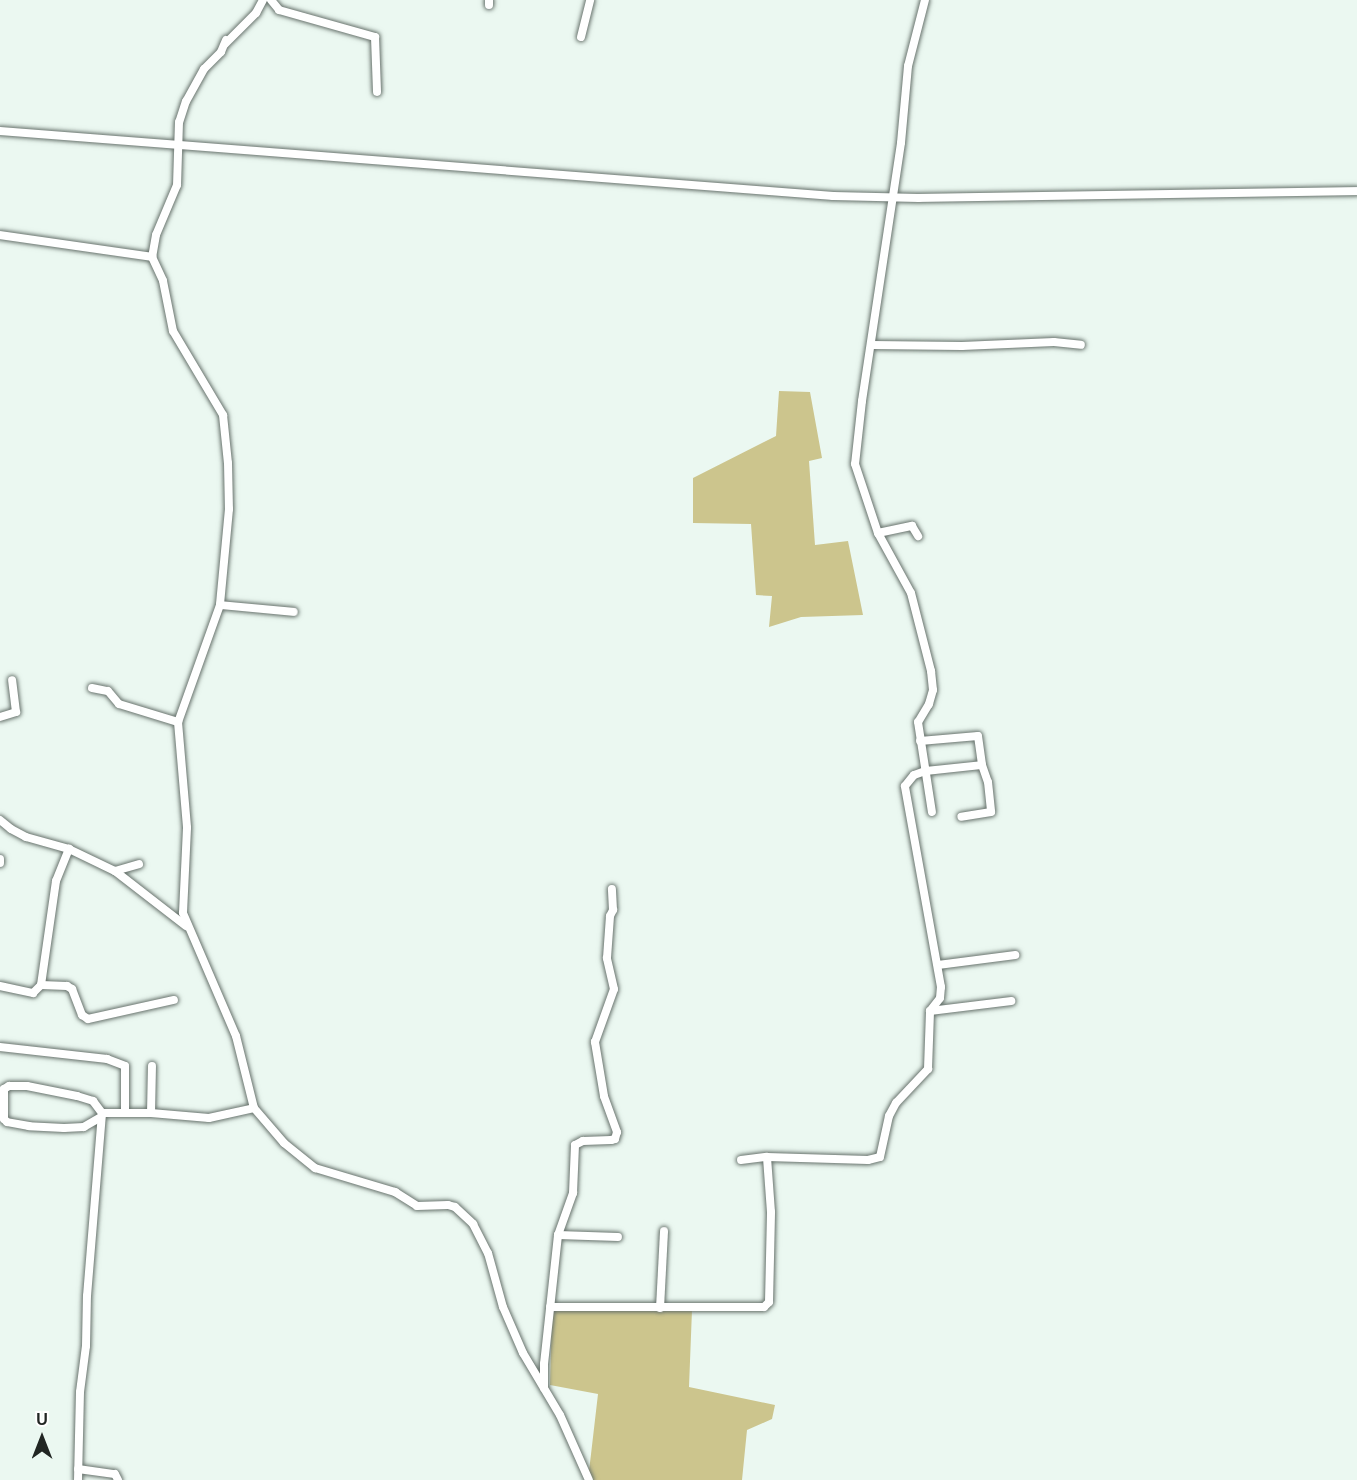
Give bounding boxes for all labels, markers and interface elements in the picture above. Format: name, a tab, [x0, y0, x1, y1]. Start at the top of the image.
north arrow	[12, 1408, 72, 1468]
text: U	[36, 1411, 48, 1428]

